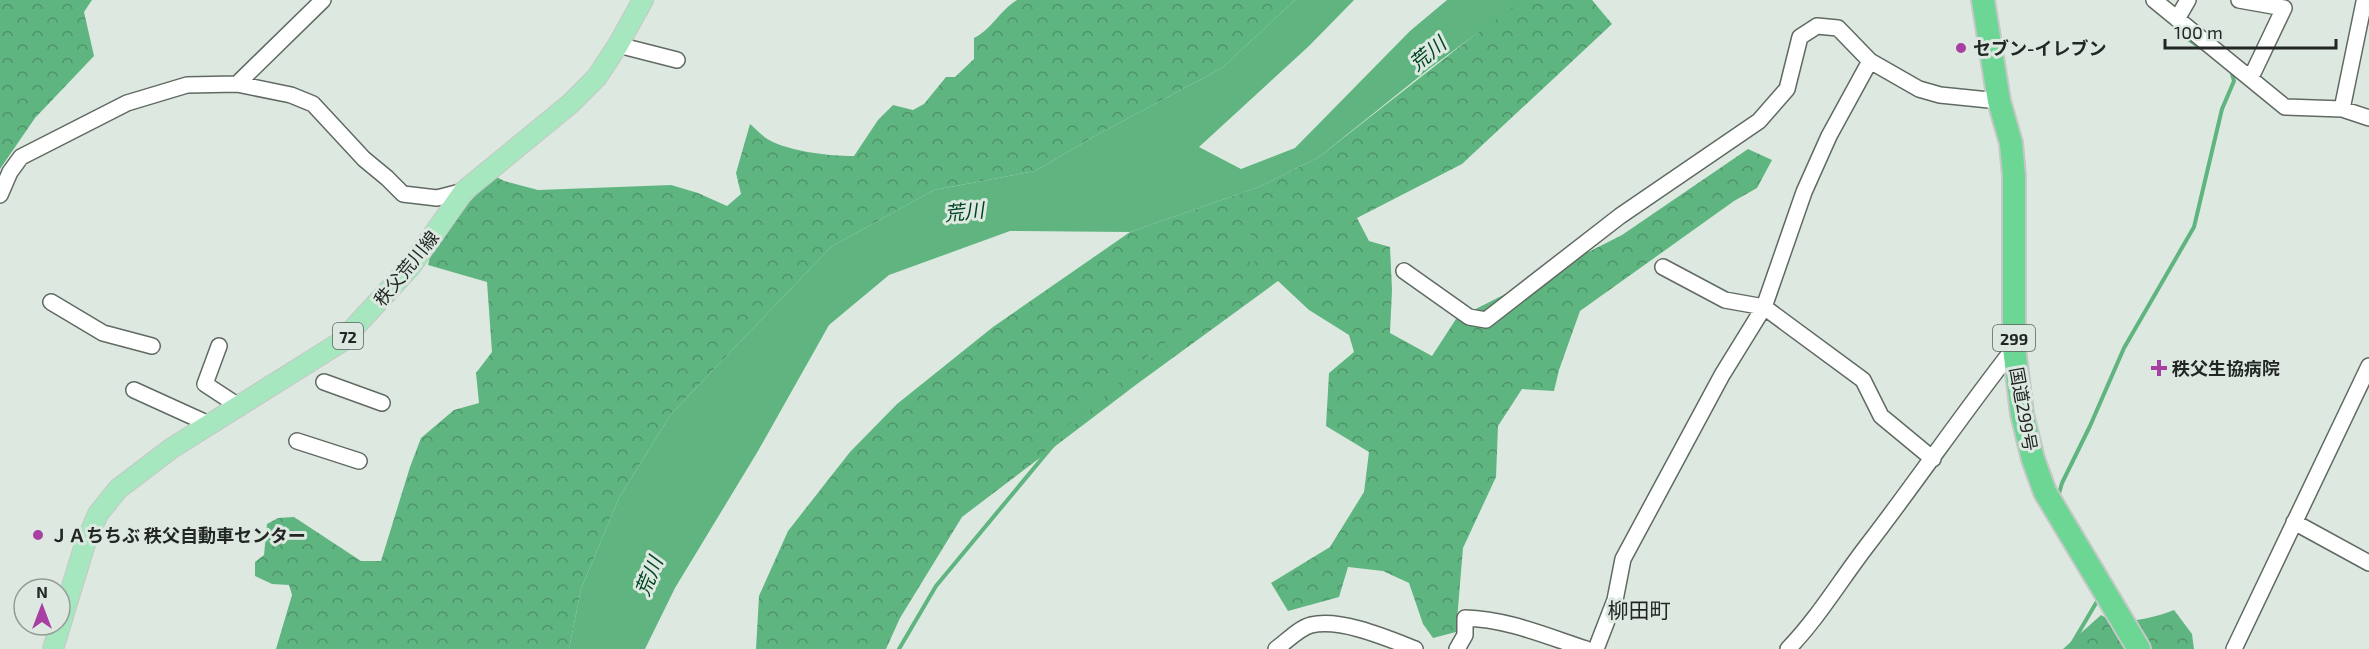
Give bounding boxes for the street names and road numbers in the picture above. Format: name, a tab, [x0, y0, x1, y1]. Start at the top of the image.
street label: 秩父荒川線	[369, 226, 443, 310]
road number: 72	[333, 323, 363, 349]
road number: 299	[1993, 325, 2035, 351]
street label: 国道299号	[2006, 365, 2042, 453]

